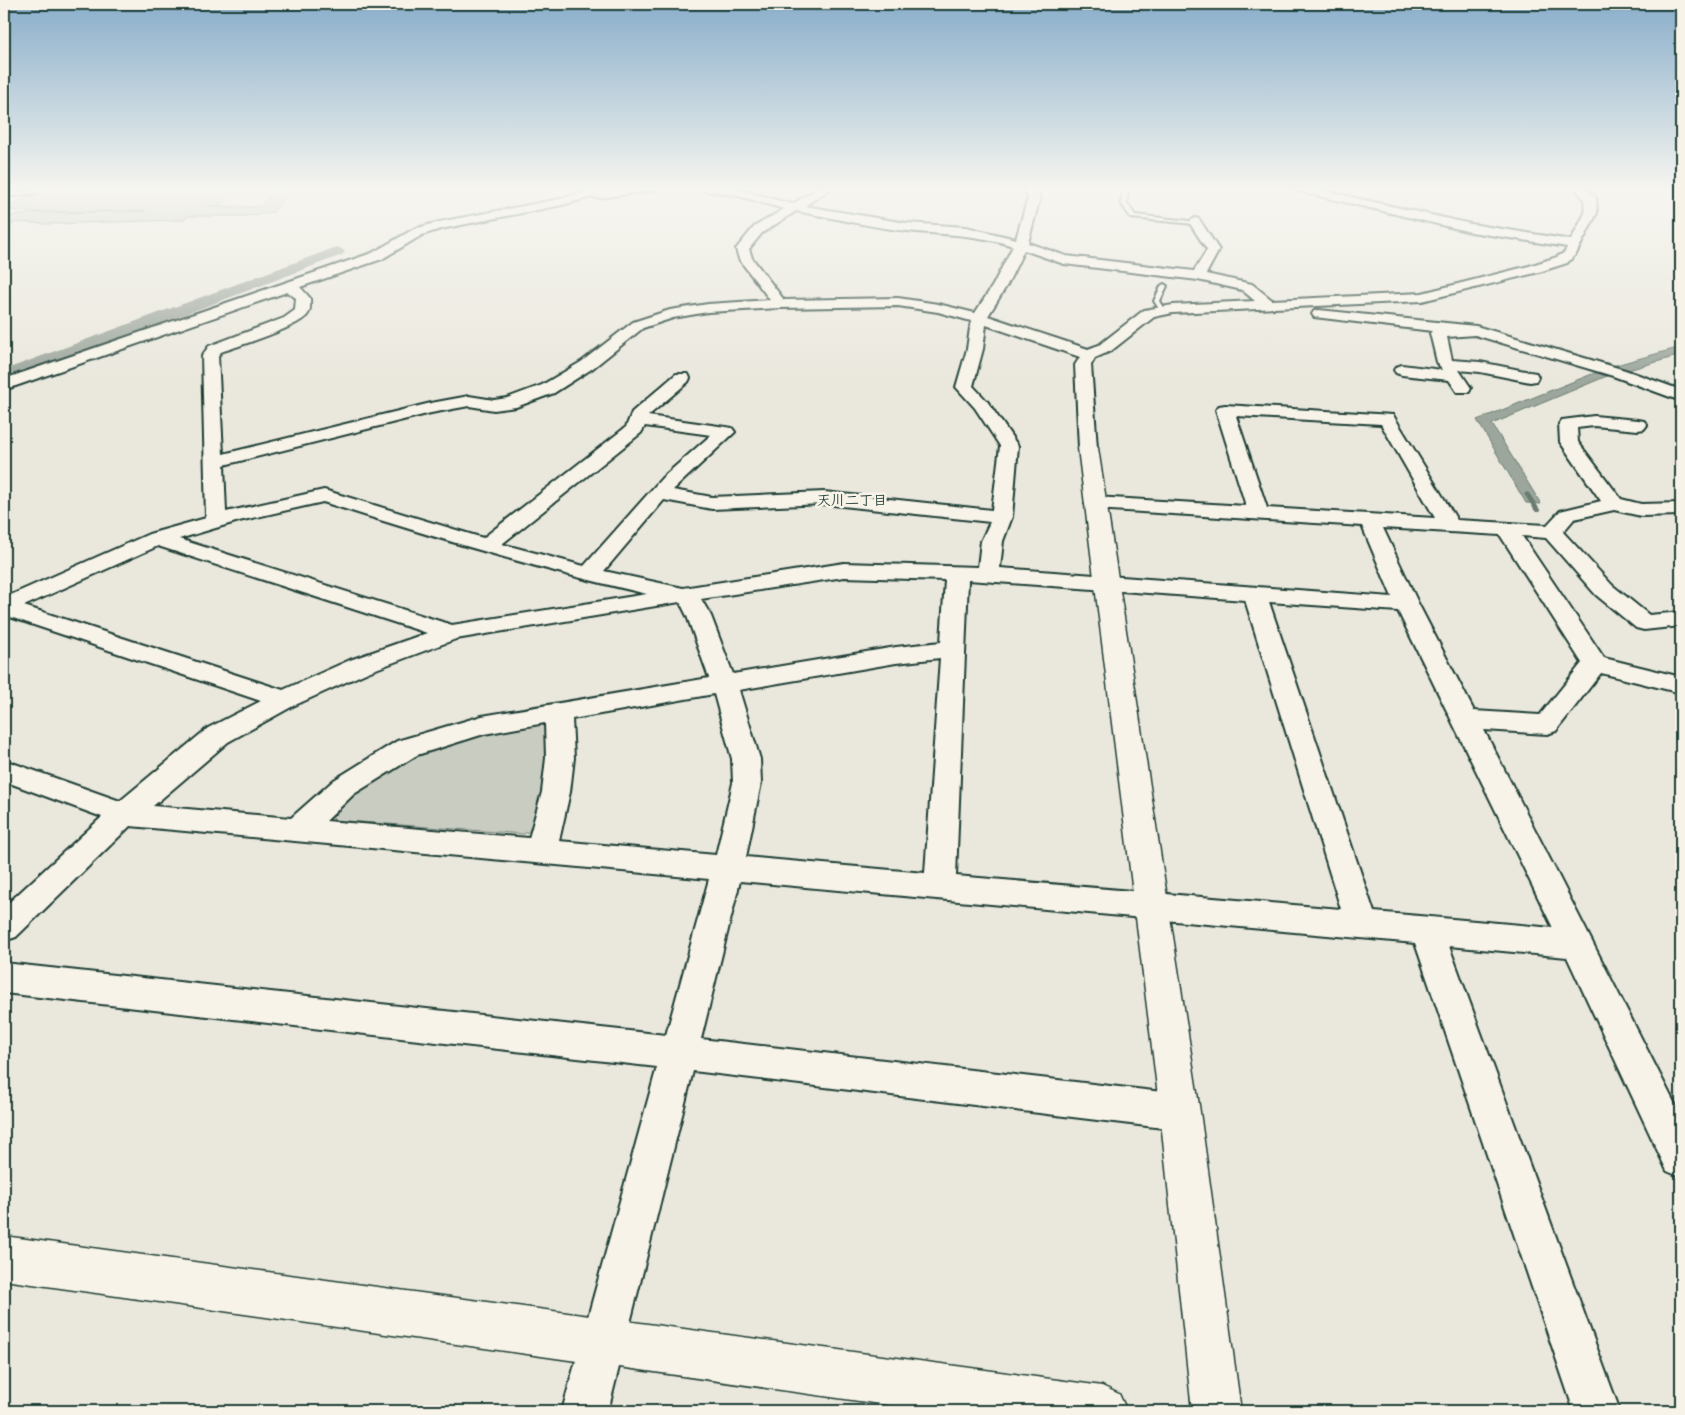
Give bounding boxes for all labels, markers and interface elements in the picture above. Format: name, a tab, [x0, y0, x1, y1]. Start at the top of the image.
district label: 天川二丁目	[817, 490, 887, 509]

